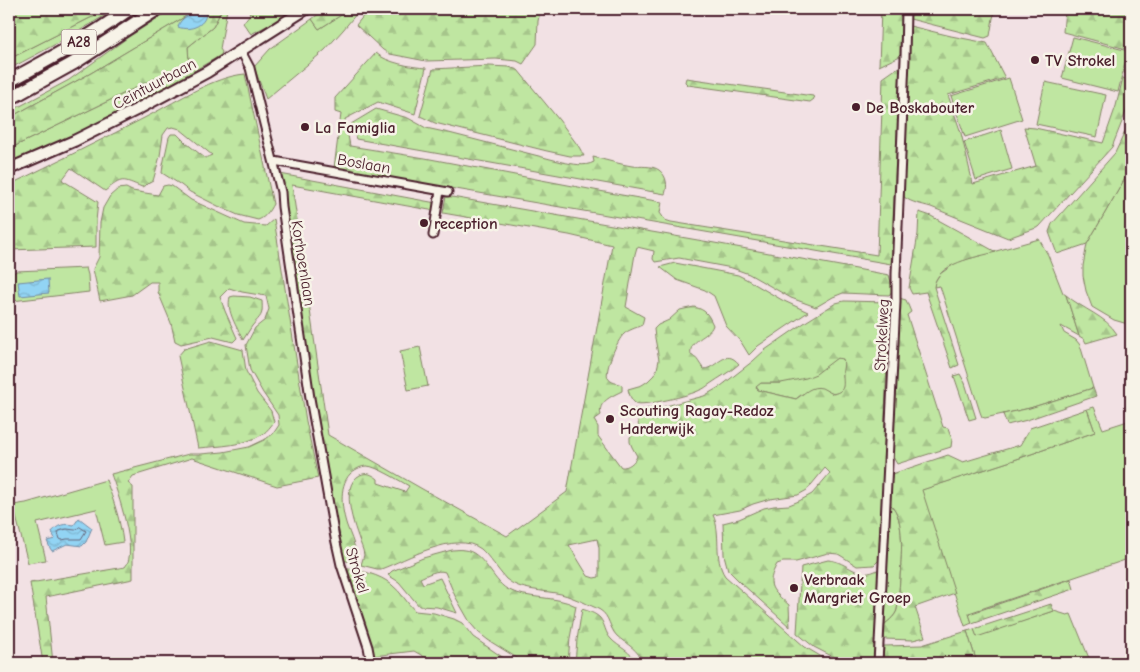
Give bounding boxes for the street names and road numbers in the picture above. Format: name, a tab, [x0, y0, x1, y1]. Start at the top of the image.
road number: A28	[62, 30, 96, 54]
street label: Ceintuurbaan	[110, 54, 199, 113]
street label: Boslaan	[336, 150, 392, 178]
street label: Korhoenlaan	[287, 219, 319, 307]
street label: Strokelweg	[871, 298, 893, 372]
street label: Strokel	[342, 545, 373, 595]

